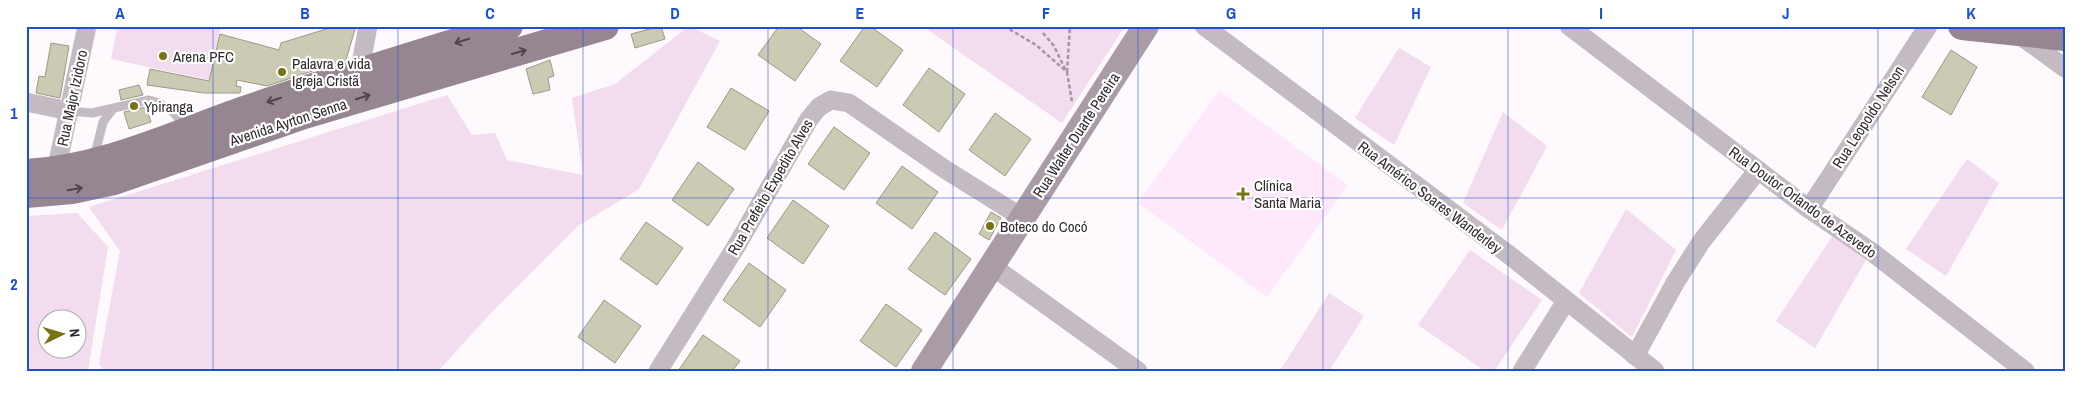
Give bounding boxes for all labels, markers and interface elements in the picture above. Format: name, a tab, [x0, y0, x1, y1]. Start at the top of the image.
text: A	[115, 2, 125, 24]
text: B	[300, 2, 310, 24]
text: C	[485, 2, 495, 24]
text: D	[670, 2, 680, 24]
text: E	[856, 2, 865, 24]
text: F	[1042, 2, 1050, 24]
text: G	[1226, 2, 1236, 24]
text: H	[1411, 2, 1421, 24]
text: I	[1599, 2, 1603, 24]
text: J	[1782, 2, 1790, 24]
text: K	[1966, 2, 1976, 24]
one-way arrow	[454, 36, 470, 46]
place label: Arena PFC	[172, 46, 234, 67]
one-way arrow	[510, 47, 526, 57]
street label: Rua Major Izidoro	[52, 48, 92, 148]
marker: Arena PFC	[157, 50, 169, 62]
place label: Palavra e vida Igreja Cristã	[292, 53, 371, 91]
street label: Rua Leopoldo Nelson	[1827, 62, 1909, 172]
marker: Palavra e vida Igreja Cristã	[276, 66, 288, 78]
street label: Rua Walter Duarte Pereira	[1028, 68, 1124, 202]
one-way arrow	[354, 92, 370, 102]
street label: Avenida Ayrton Senna	[226, 93, 349, 151]
place label: Ypiranga	[144, 96, 193, 117]
one-way arrow	[266, 96, 282, 106]
marker: Ypiranga	[128, 100, 140, 112]
text: 1	[10, 102, 18, 124]
street label: Rua Prefeito Expedito Alves	[722, 115, 818, 259]
street label: Rua Américo Soares Wanderley	[1354, 136, 1507, 259]
street label: Rua Doutor Orlando de Azevedo	[1725, 141, 1881, 263]
place label: Clínica Santa Maria	[1254, 175, 1321, 213]
one-way arrow	[66, 184, 82, 194]
marker: Clínica Santa Maria	[1236, 187, 1250, 201]
place label: Boteco do Cocó	[1000, 216, 1088, 237]
marker: Boteco do Cocó	[984, 220, 996, 232]
text: 2	[10, 273, 18, 295]
north arrow	[38, 310, 88, 360]
text: N	[66, 328, 84, 338]

